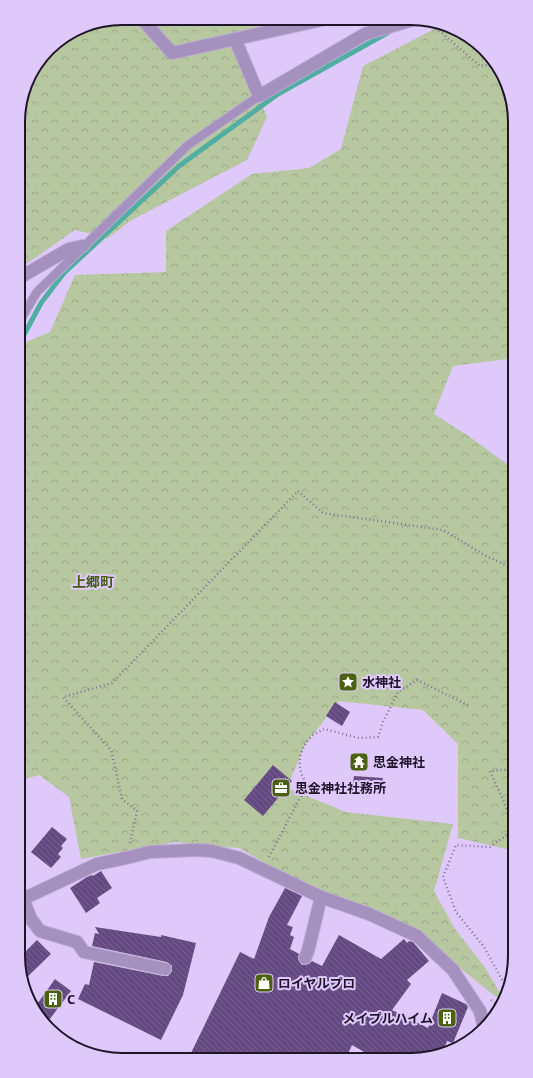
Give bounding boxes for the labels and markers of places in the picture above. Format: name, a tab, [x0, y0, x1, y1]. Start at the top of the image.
place icon: 水神社	[337, 671, 359, 693]
place label: 水神社	[362, 673, 401, 691]
temple icon: 思金神社	[348, 751, 370, 773]
place label: 思金神社	[373, 753, 425, 771]
office icon: 思金神社社務所	[270, 777, 292, 799]
place label: 思金神社社務所	[295, 779, 386, 797]
shop icon: ロイヤルプロ	[253, 972, 275, 994]
place label: ロイヤルプロ	[278, 974, 356, 992]
building icon: C	[42, 988, 64, 1010]
place label: C	[67, 990, 75, 1008]
building icon: メイプルハイム	[436, 1007, 458, 1029]
place label: メイプルハイム	[343, 1009, 433, 1027]

